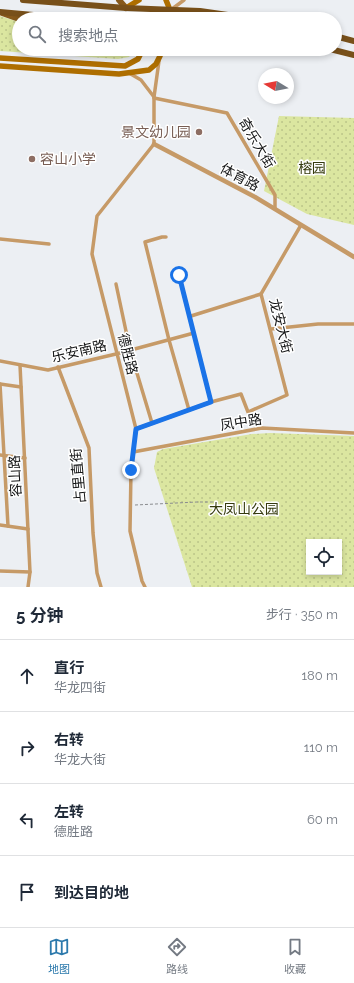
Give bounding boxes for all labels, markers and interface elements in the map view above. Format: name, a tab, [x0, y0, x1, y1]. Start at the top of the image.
search box	[12, 12, 342, 56]
icon: search	[26, 23, 48, 45]
text: 搜索地点	[58, 27, 118, 45]
north arrow	[258, 68, 294, 104]
street label: 奇乐大街	[236, 115, 278, 171]
place label: 景文幼儿园	[121, 124, 191, 140]
marker: 景文幼儿园	[194, 127, 204, 137]
place label: 容山小学	[40, 151, 96, 167]
marker: 容山小学	[27, 154, 37, 164]
street label: 体育路	[218, 160, 262, 194]
park label: 榕园	[298, 160, 326, 176]
route start	[170, 266, 188, 284]
street label: 龙安大街	[266, 297, 296, 355]
street label: 德胜路	[115, 332, 141, 376]
street label: 乐安南路	[50, 337, 108, 365]
street label: 凤中路	[219, 411, 263, 433]
street label: 占里直街	[68, 447, 88, 505]
street label: 容山路	[6, 455, 24, 497]
route end	[122, 461, 140, 479]
park label: 大凤山公园	[209, 501, 279, 517]
map controls	[306, 539, 342, 575]
button: locate	[306, 539, 342, 575]
text: 5 分钟	[16, 605, 64, 625]
text: 步行 · 350 m	[266, 607, 338, 622]
text: 直行	[54, 659, 84, 677]
icon: ahead	[16, 665, 38, 687]
text: 180 m	[302, 668, 338, 683]
text: 华龙四街	[54, 680, 106, 695]
text: 右转	[54, 731, 84, 749]
icon: right	[16, 737, 38, 759]
text: 110 m	[304, 740, 338, 755]
text: 华龙大街	[54, 752, 106, 767]
text: 左转	[54, 803, 84, 821]
icon: left	[16, 809, 38, 831]
text: 60 m	[307, 812, 338, 827]
text: 德胜路	[54, 824, 93, 839]
icon: arrive	[16, 881, 38, 903]
text: 到达目的地	[54, 884, 129, 902]
tab: 地图	[48, 936, 70, 976]
tab: 路线	[166, 936, 188, 976]
tab: 收藏	[284, 936, 306, 976]

